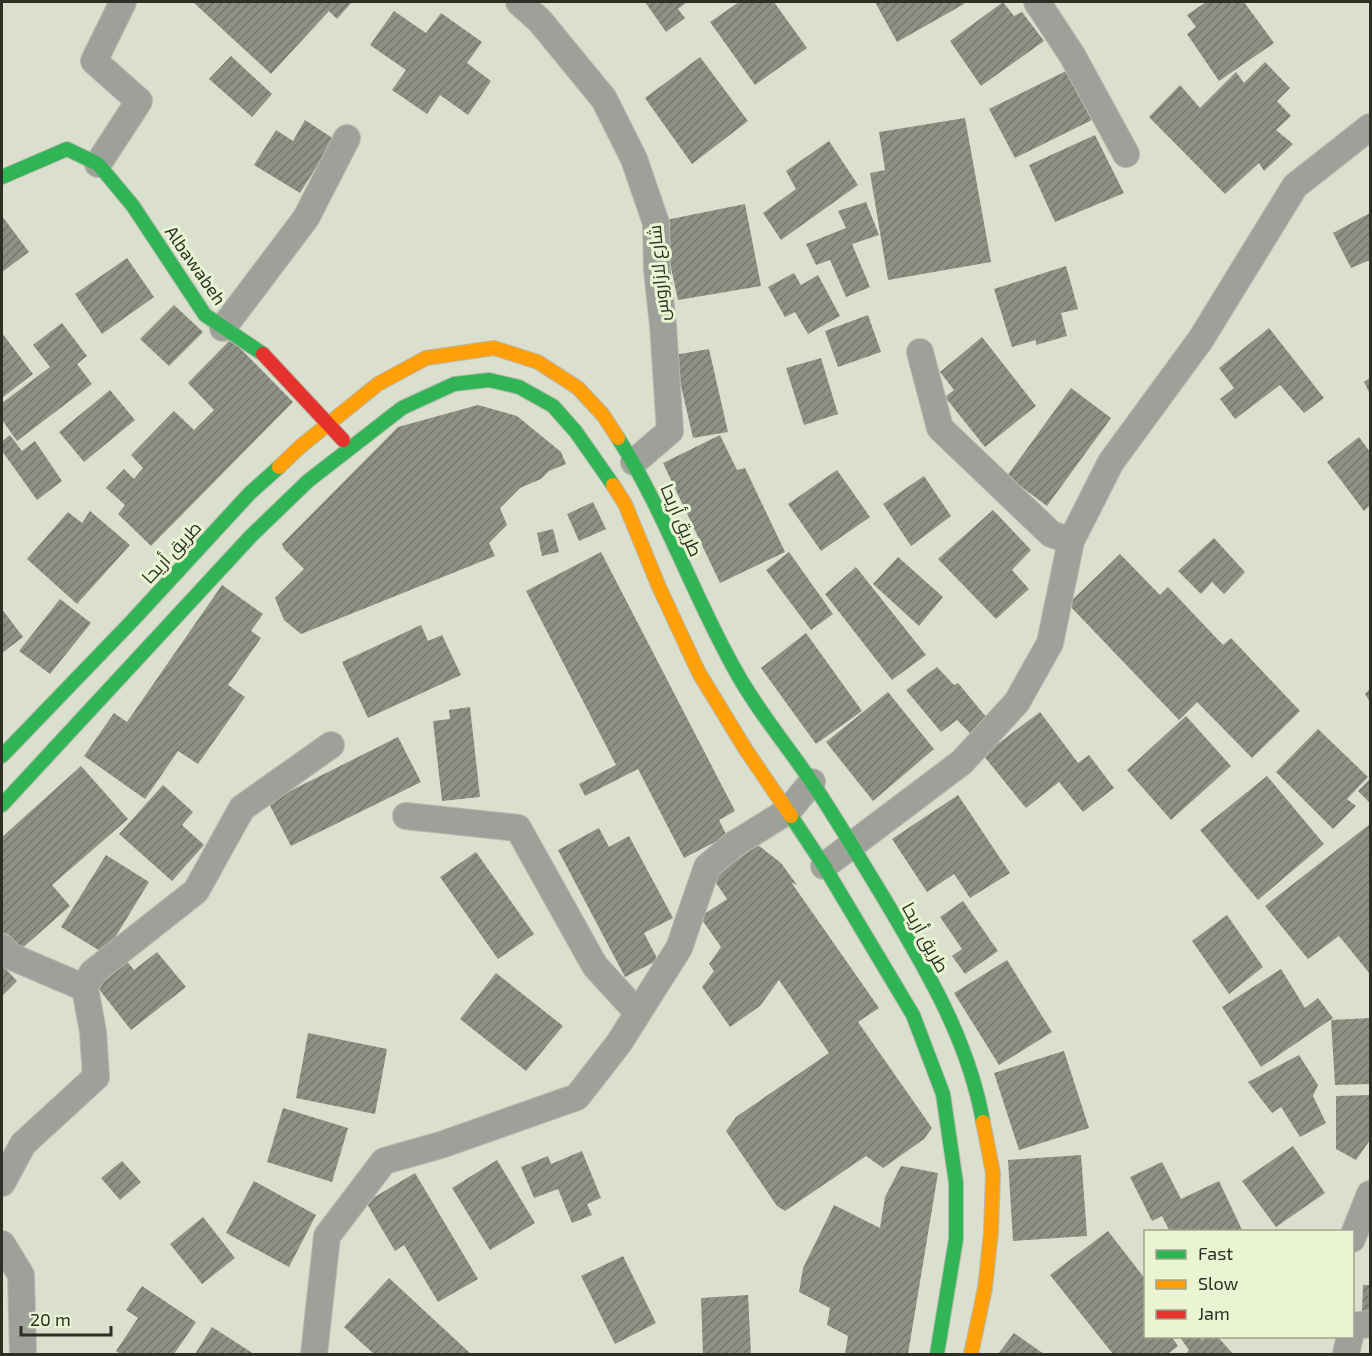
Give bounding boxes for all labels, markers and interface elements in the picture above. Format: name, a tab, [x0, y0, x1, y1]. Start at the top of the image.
street label: Albawabeh	[161, 221, 231, 309]
street label: شارع لازاروس	[643, 224, 675, 322]
street label: طريق أريحا	[654, 480, 708, 561]
street label: طريق أريحا	[137, 516, 207, 589]
street label: طريق أريحا	[896, 898, 954, 977]
legend	[1144, 1230, 1354, 1338]
text: Fast	[1198, 1242, 1233, 1264]
text: Slow	[1198, 1272, 1239, 1294]
scale bar	[21, 1299, 111, 1337]
text: Jam	[1198, 1302, 1230, 1324]
text: 20 m	[30, 1308, 71, 1330]

